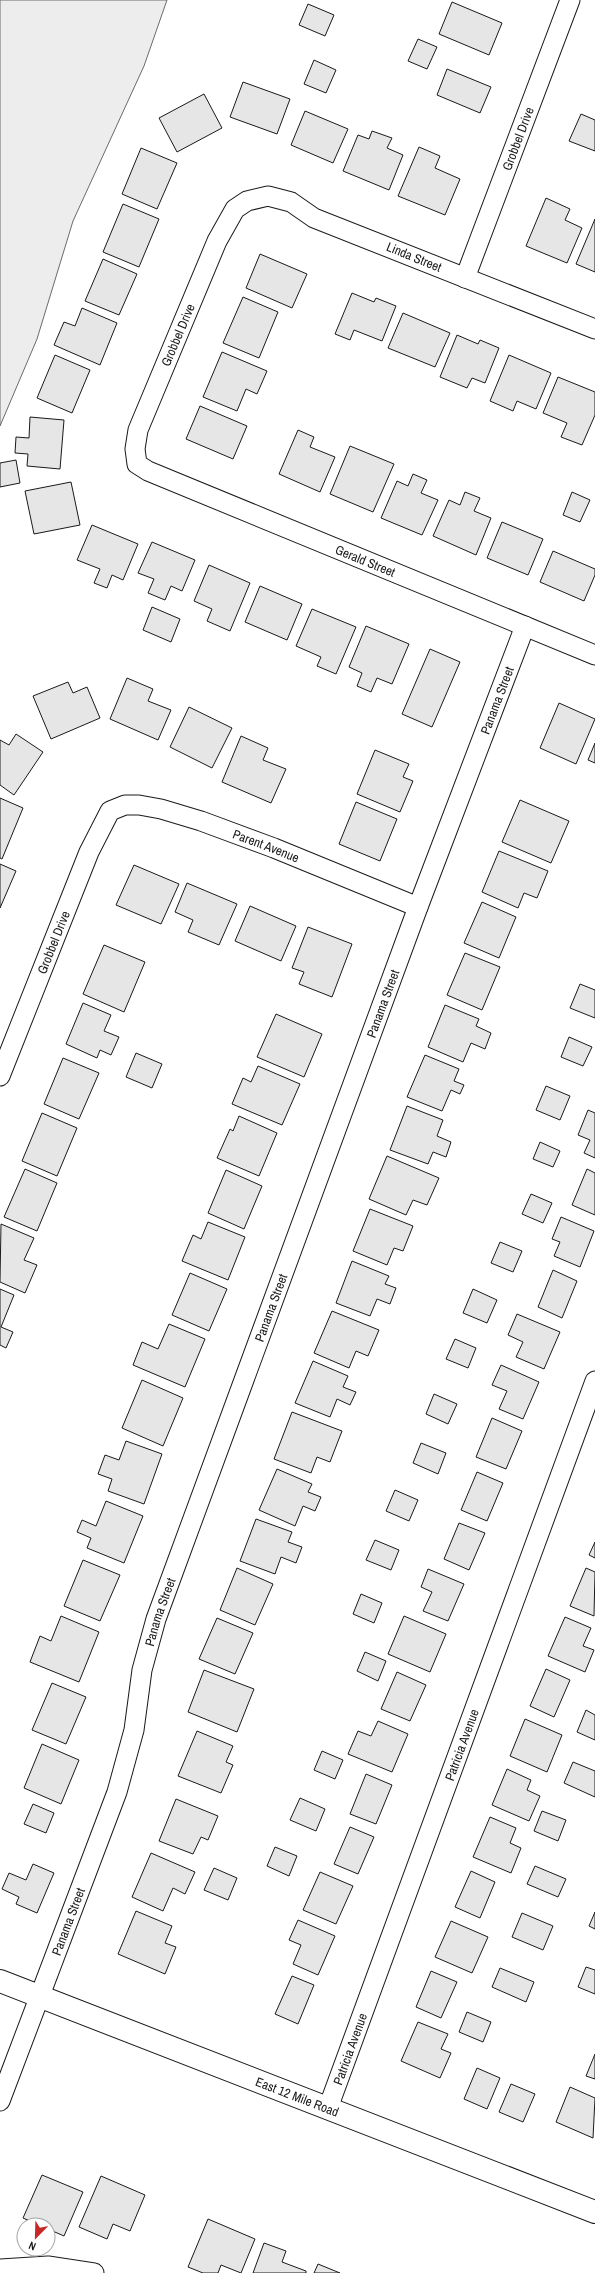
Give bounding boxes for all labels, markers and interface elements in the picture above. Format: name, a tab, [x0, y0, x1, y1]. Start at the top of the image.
street label: Grobbel Drive	[498, 104, 537, 173]
street label: Linda Street	[384, 238, 444, 276]
street label: Grobbel Drive	[157, 301, 199, 369]
street label: Gerald Street	[333, 541, 398, 580]
street label: Panama Street	[476, 664, 517, 737]
street label: Parent Avenue	[231, 825, 302, 866]
street label: Grobbel Drive	[33, 908, 73, 976]
street label: Panama Street	[362, 967, 403, 1040]
street label: Panama Street	[250, 1271, 291, 1344]
street label: Panama Street	[140, 1575, 179, 1648]
street label: Patricia Avenue	[440, 1706, 482, 1783]
street label: Panama Street	[47, 1885, 89, 1958]
street label: Patricia Avenue	[329, 2011, 371, 2087]
street label: East 12 Mile Road	[253, 2073, 341, 2120]
north arrow	[16, 2217, 56, 2257]
text: N	[26, 2238, 38, 2254]

